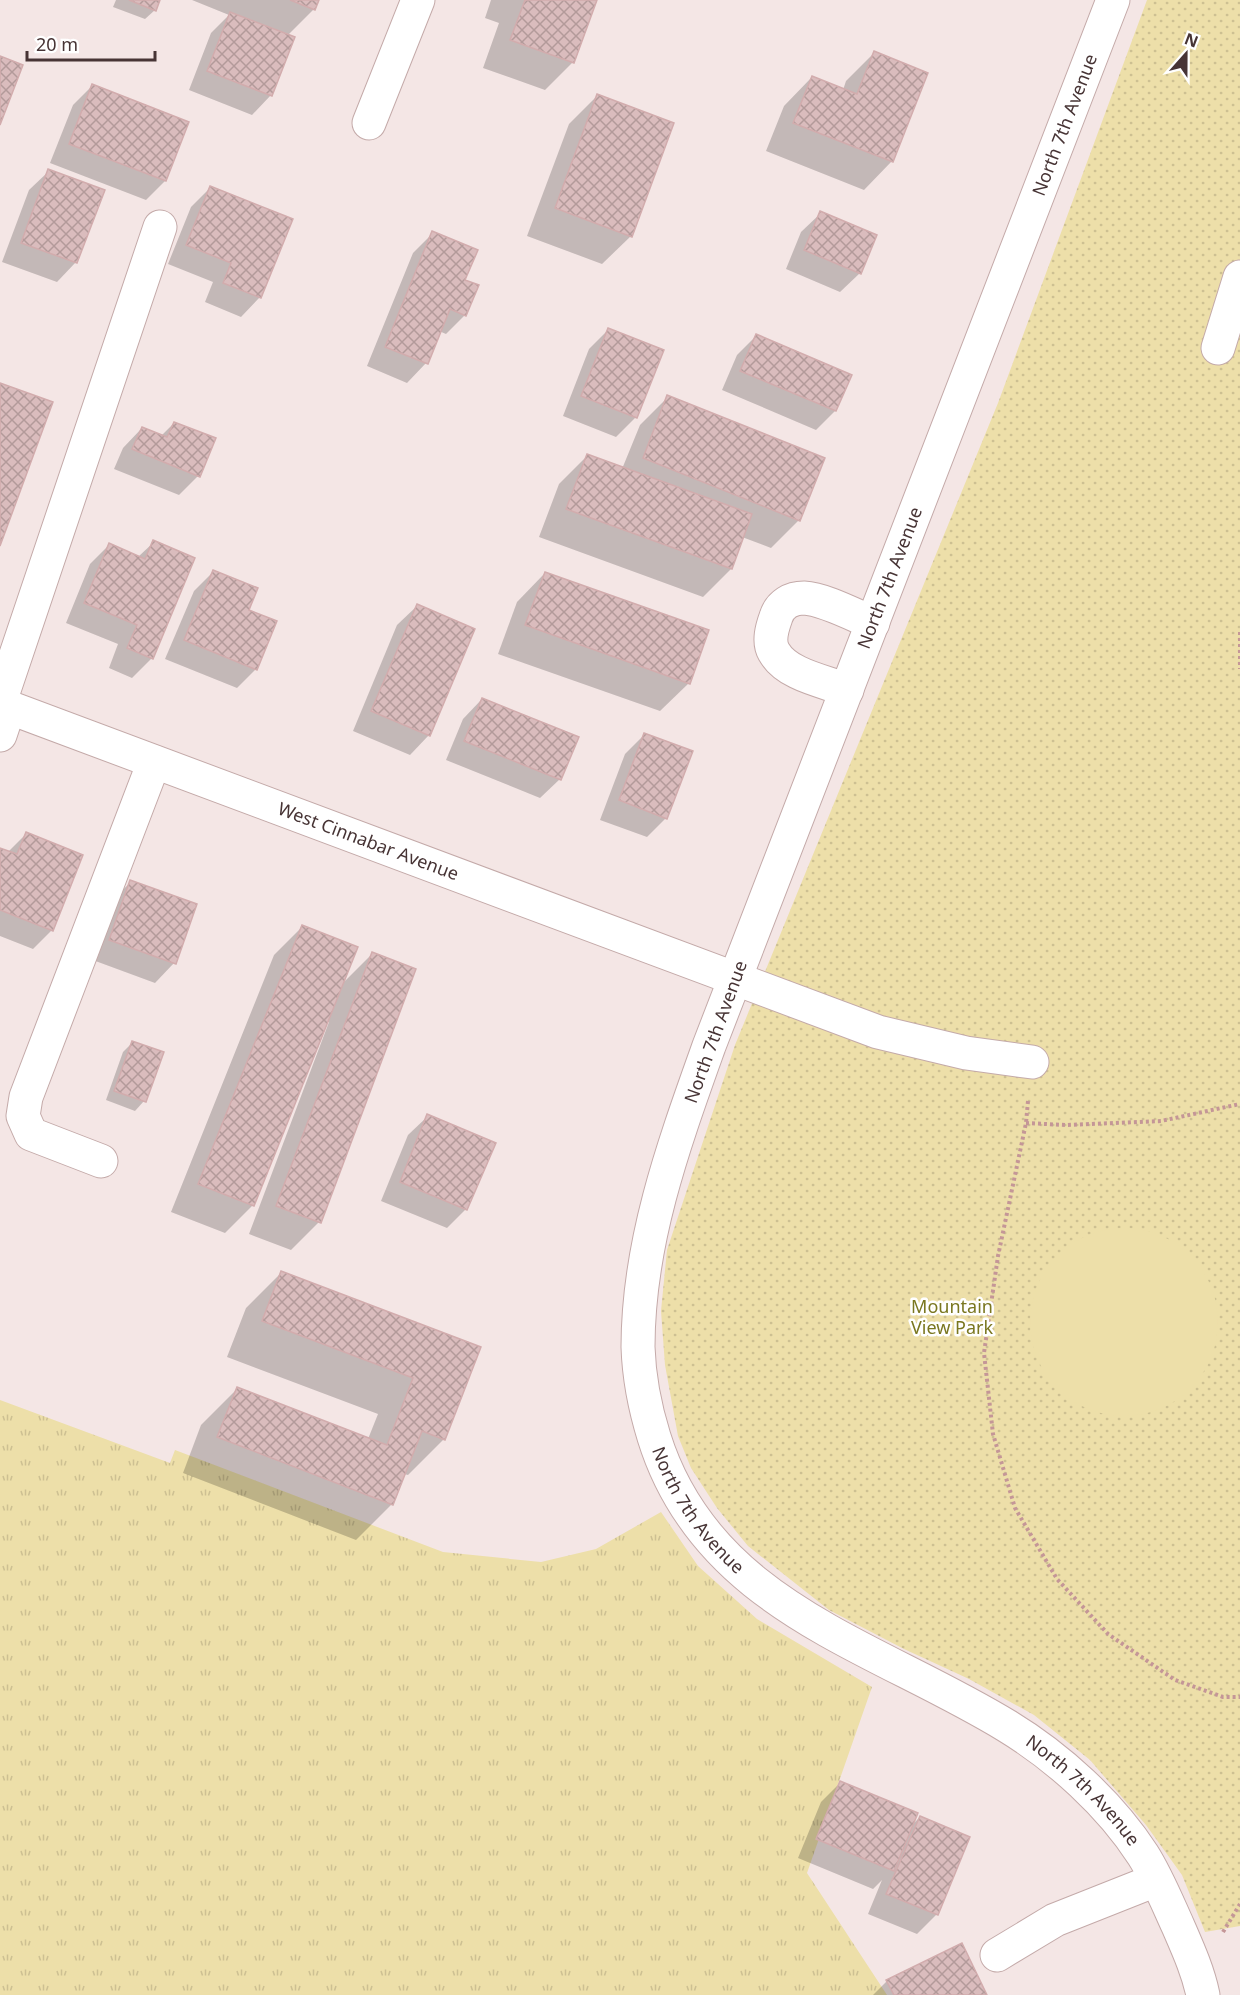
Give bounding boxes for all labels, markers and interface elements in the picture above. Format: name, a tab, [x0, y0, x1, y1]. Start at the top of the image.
scale bar	[27, 24, 154, 62]
north arrow	[1156, 24, 1216, 84]
text: N	[1181, 27, 1201, 53]
text: 20 m	[36, 32, 78, 56]
street label: North 7th Avenue	[1026, 50, 1102, 199]
street label: North 7th Avenue	[851, 503, 927, 652]
street label: West Cinnabar Avenue	[275, 796, 462, 885]
street label: North 7th Avenue	[678, 957, 752, 1106]
park label: Mountain View Park	[911, 1294, 993, 1339]
street label: North 7th Avenue	[647, 1443, 750, 1578]
street label: North 7th Avenue	[1022, 1729, 1146, 1850]

